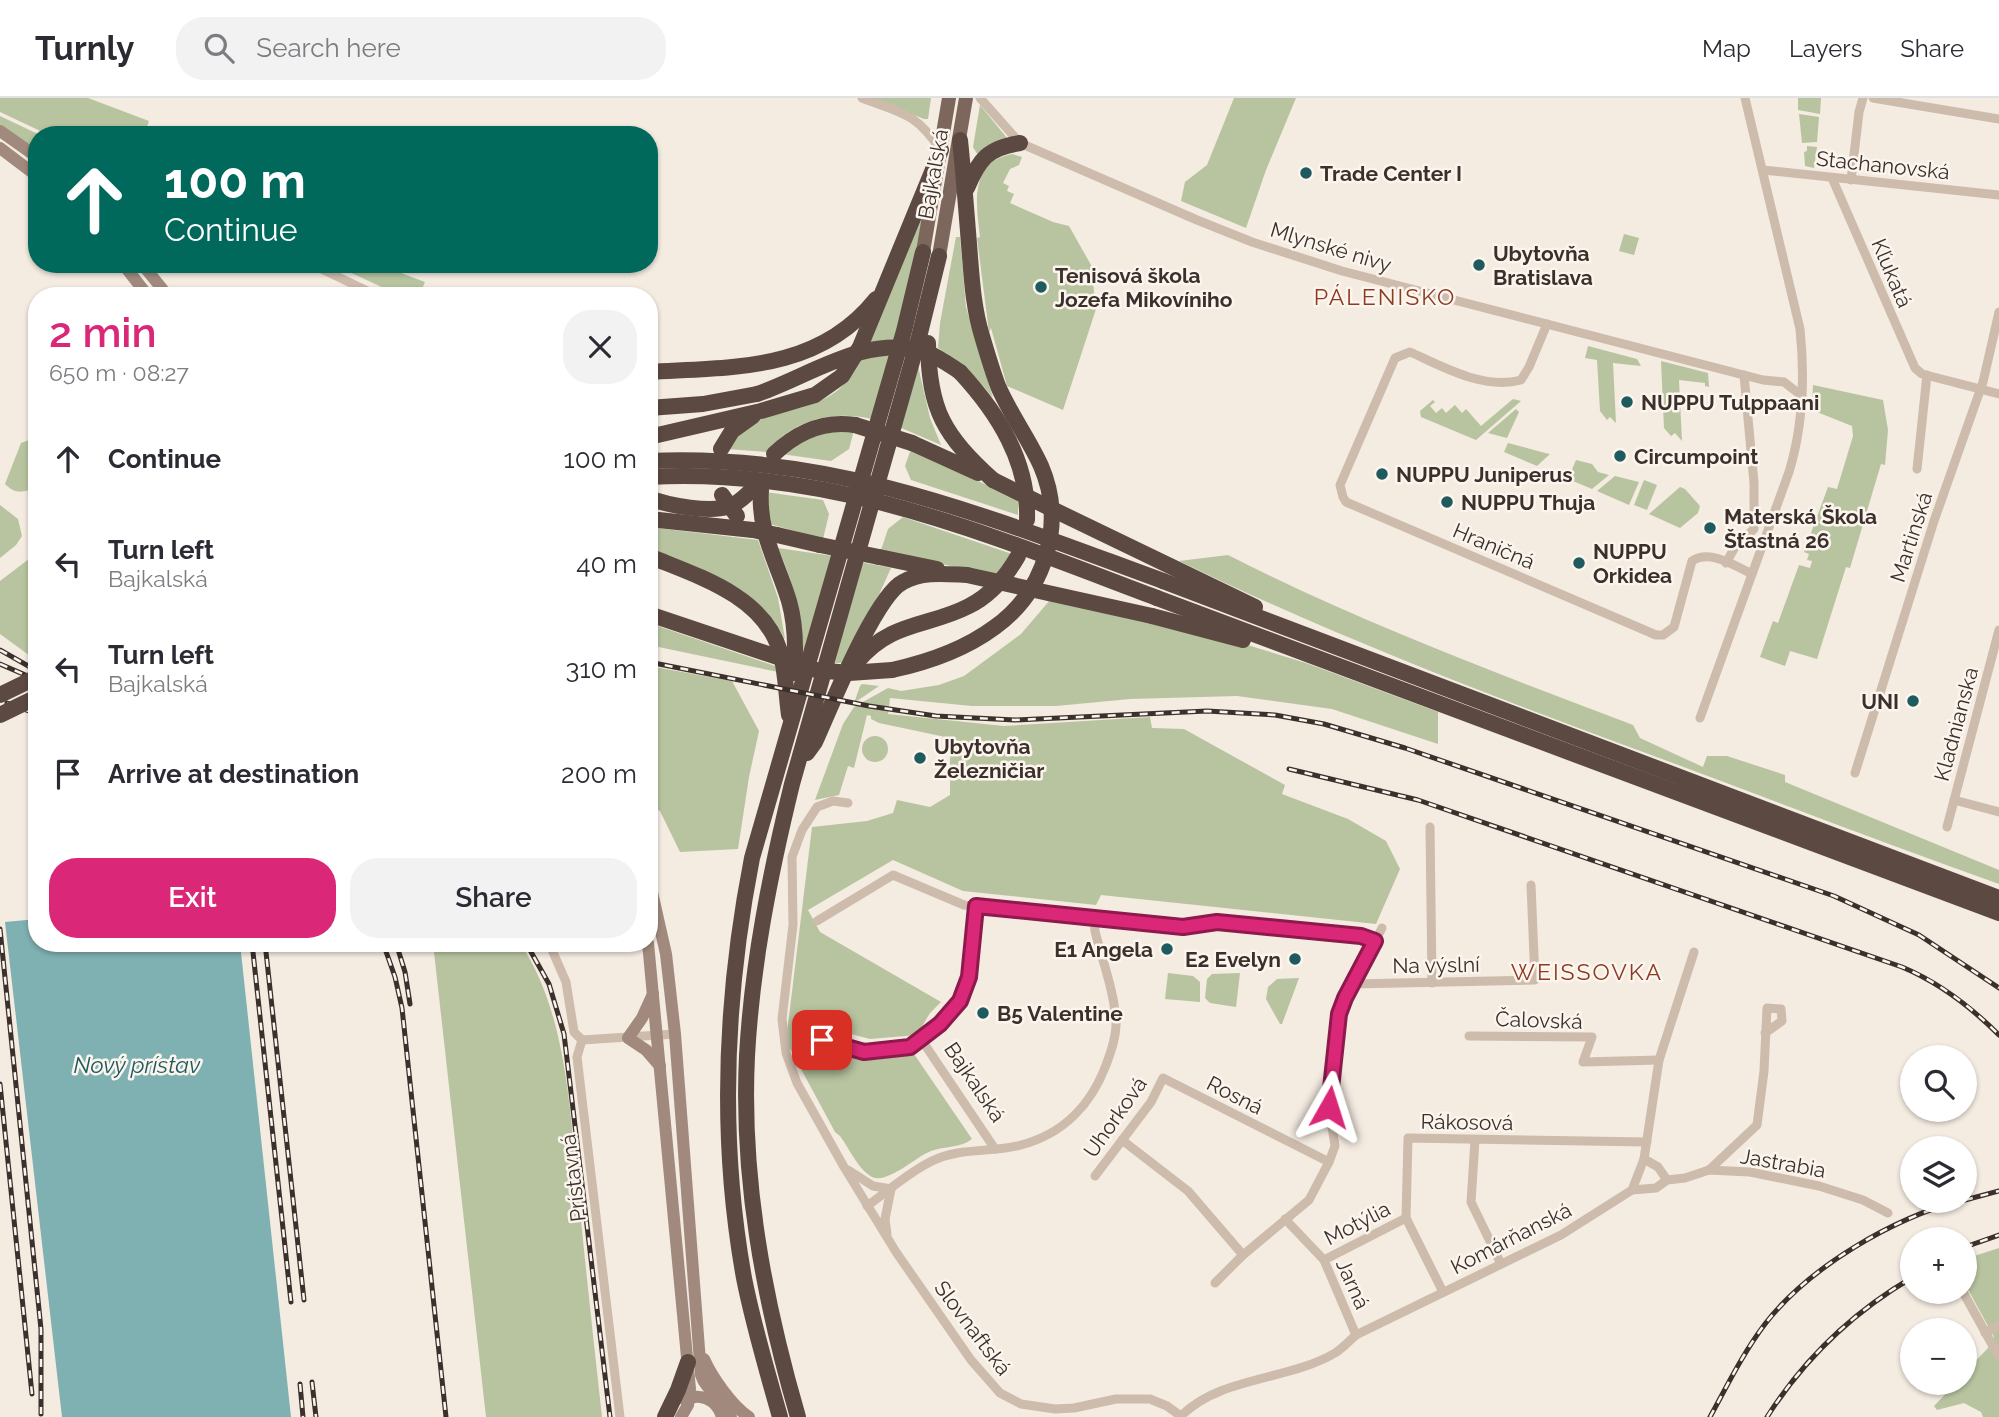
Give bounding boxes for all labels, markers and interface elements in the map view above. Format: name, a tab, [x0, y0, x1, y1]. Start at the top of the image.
search box	[176, 17, 666, 80]
text: Turnly	[35, 29, 134, 68]
icon: search	[200, 29, 238, 67]
text: Search here	[256, 33, 401, 63]
text: Map	[1702, 34, 1751, 63]
text: Layers	[1789, 34, 1862, 63]
text: Share	[1900, 34, 1964, 63]
street label: Bajkalská	[913, 127, 953, 221]
street label: Stachanovská	[1815, 146, 1951, 184]
text: 100 m	[164, 152, 306, 209]
icon: ahead	[49, 154, 140, 245]
place label: Trade Center I	[1320, 161, 1462, 186]
marker: Trade Center I	[1298, 165, 1314, 181]
text: Continue	[164, 211, 298, 248]
street label: Mlynské nivy	[1267, 217, 1395, 277]
street label: Kľukatá	[1866, 235, 1918, 311]
place label: Ubytovňa Bratislava	[1493, 241, 1593, 290]
marker: Ubytovňa Bratislava	[1471, 257, 1487, 273]
place label: Tenisová škola Jozefa Mikovíniho	[1055, 263, 1233, 312]
marker: Tenisová škola Jozefa Mikovíniho	[1033, 279, 1049, 295]
district label: PÁLENISKO	[1314, 283, 1456, 310]
text: 2 min	[49, 308, 157, 357]
button: close	[563, 310, 637, 384]
text: 650 m · 08:27	[49, 359, 189, 386]
place label: NUPPU Tulppaani	[1641, 390, 1819, 415]
marker: NUPPU Tulppaani	[1619, 394, 1635, 410]
icon: ahead	[49, 440, 87, 478]
text: Continue	[108, 444, 221, 474]
text: 100 m	[564, 444, 637, 474]
place label: Circumpoint	[1634, 444, 1758, 469]
marker: Circumpoint	[1612, 448, 1628, 464]
place label: NUPPU Juniperus	[1396, 462, 1573, 487]
marker: NUPPU Juniperus	[1374, 466, 1390, 482]
street label: Martinská	[1885, 489, 1937, 585]
place label: NUPPU Thuja	[1461, 490, 1595, 515]
marker: NUPPU Thuja	[1439, 494, 1455, 510]
place label: Materská Škola Šťastná 26	[1724, 504, 1877, 553]
street label: Hraničná	[1449, 518, 1539, 574]
marker: Materská Škola Šťastná 26	[1702, 520, 1718, 536]
text: Turn left	[108, 535, 214, 565]
place label: NUPPU Orkidea	[1593, 539, 1672, 588]
icon: left	[49, 545, 87, 583]
text: 40 m	[576, 549, 637, 579]
marker: NUPPU Orkidea	[1571, 555, 1587, 571]
text: Bajkalská	[108, 565, 208, 592]
text: Turn left	[108, 640, 214, 670]
icon: left	[49, 650, 87, 688]
text: 310 m	[566, 654, 637, 684]
street label: Kladnianska	[1929, 664, 1983, 784]
text: Bajkalská	[108, 670, 208, 697]
place label: UNI	[1861, 689, 1899, 714]
marker: UNI	[1905, 693, 1921, 709]
place label: Ubytovňa Železničiar	[934, 734, 1044, 783]
marker: Ubytovňa Železničiar	[912, 750, 928, 766]
icon: arrive	[49, 755, 87, 793]
text: Arrive at destination	[108, 759, 359, 789]
text: 200 m	[561, 759, 637, 789]
button: Exit	[49, 858, 336, 938]
button: Share	[350, 858, 637, 938]
place label: E1 Angela	[1054, 937, 1153, 962]
marker: E1 Angela	[1159, 941, 1175, 957]
place label: E2 Evelyn	[1185, 947, 1281, 972]
marker: E2 Evelyn	[1287, 951, 1303, 967]
street label: Na výslní	[1392, 952, 1480, 978]
district label: WEISSOVKA	[1511, 958, 1663, 985]
place label: B5 Valentine	[997, 1001, 1123, 1026]
marker: B5 Valentine	[975, 1005, 991, 1021]
street label: Čalovská	[1495, 1006, 1583, 1034]
pin	[792, 1010, 852, 1070]
icon: arrive	[803, 1021, 841, 1059]
street label: Bajkalská	[939, 1037, 1011, 1127]
map controls	[1900, 1045, 1977, 1395]
button: search	[1900, 1045, 1977, 1122]
water label: Nový prístav	[74, 1051, 201, 1078]
street label: Rosná	[1203, 1070, 1267, 1120]
position arrow	[1292, 1070, 1366, 1144]
street label: Uhorková	[1078, 1072, 1152, 1162]
street label: Rákosová	[1420, 1109, 1514, 1135]
street label: Prístavná	[555, 1133, 591, 1223]
button: layers	[1900, 1136, 1977, 1213]
street label: Jastrabia	[1738, 1143, 1828, 1183]
street label: Motýlia	[1320, 1196, 1394, 1250]
street label: Komárňanská	[1446, 1197, 1576, 1279]
button: +	[1900, 1227, 1977, 1304]
street label: Jarná	[1331, 1255, 1375, 1313]
street label: Slovnaftská	[929, 1276, 1017, 1380]
button: −	[1900, 1318, 1977, 1395]

